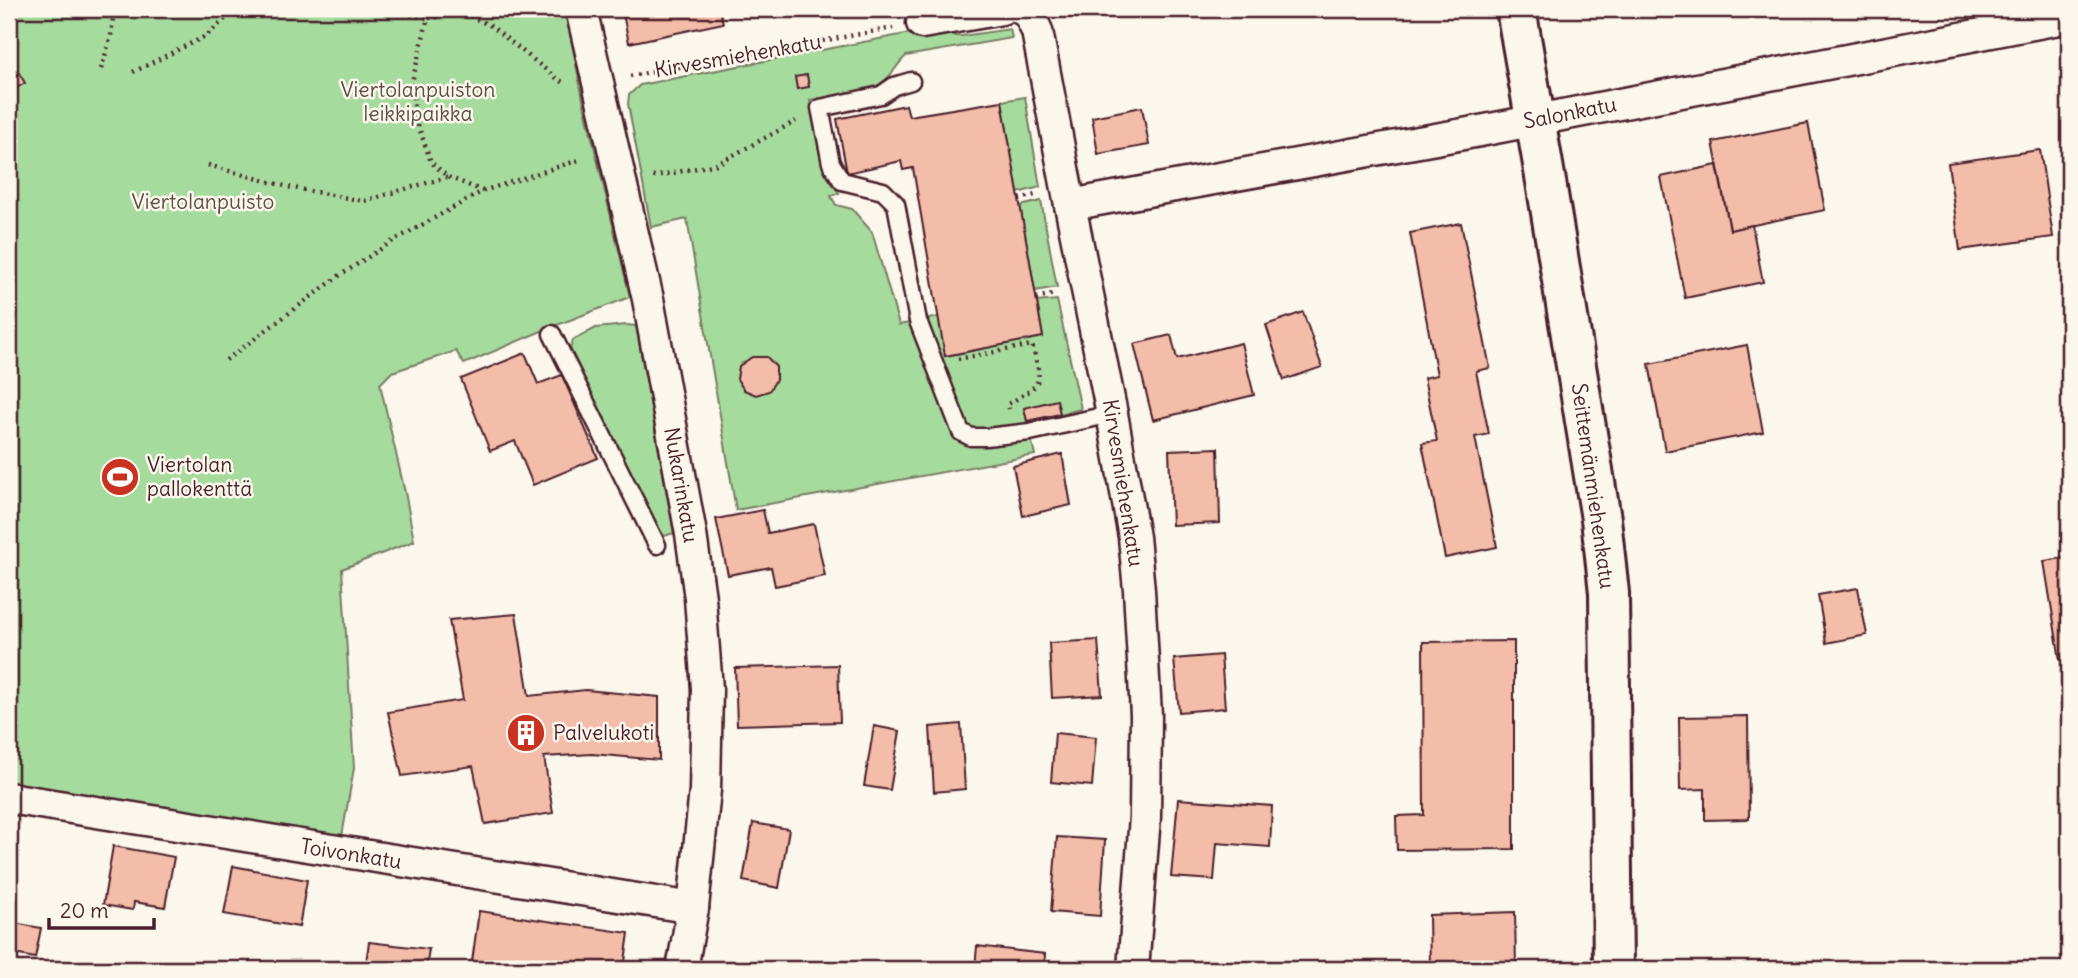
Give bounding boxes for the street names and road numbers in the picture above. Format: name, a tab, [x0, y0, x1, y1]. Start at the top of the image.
street label: Kirvesmiehenkatu	[652, 28, 824, 83]
street label: Salonkatu	[1521, 90, 1619, 135]
street label: Seittemänmiehenkatu	[1566, 381, 1621, 591]
street label: Kirvesmiehenkatu	[1097, 397, 1150, 569]
street label: Nukarinkatu	[658, 425, 705, 545]
street label: Toivonkatu	[299, 832, 404, 875]

